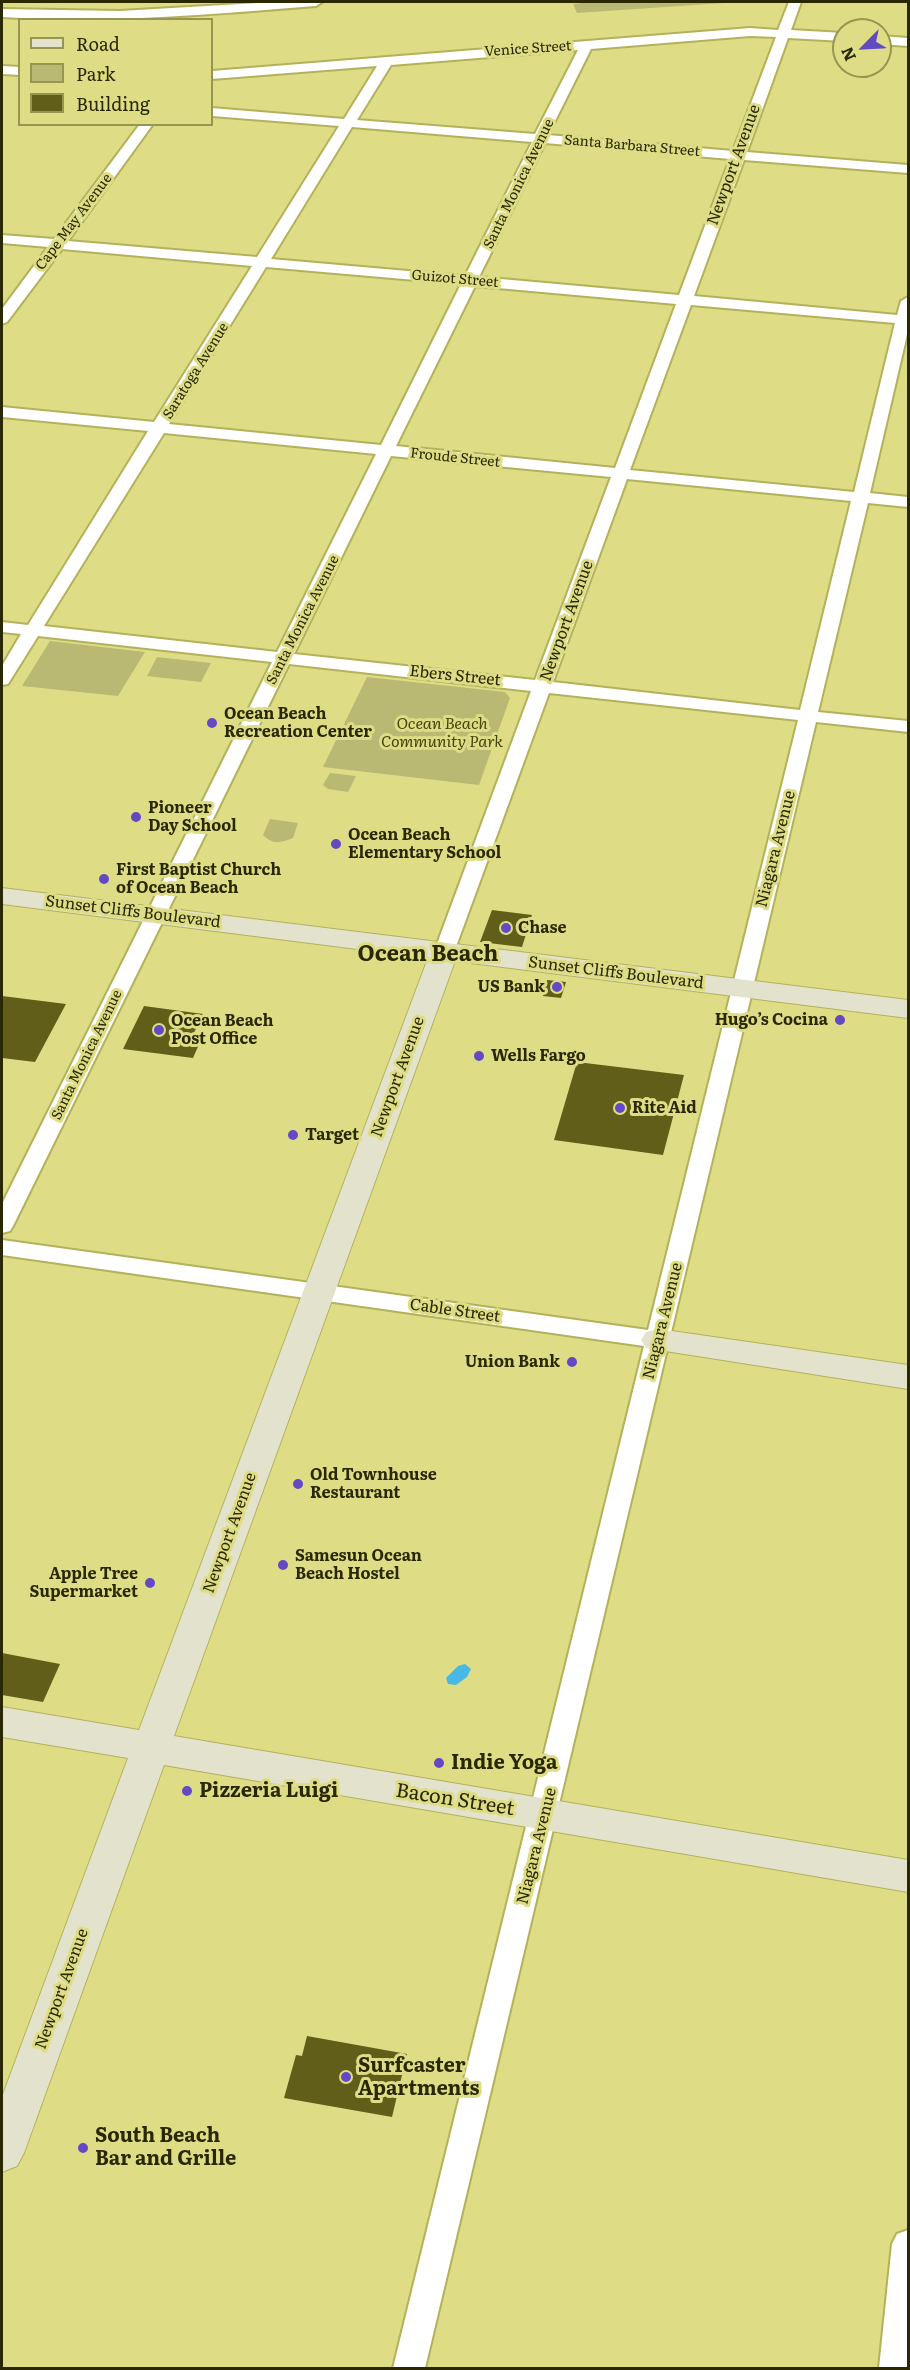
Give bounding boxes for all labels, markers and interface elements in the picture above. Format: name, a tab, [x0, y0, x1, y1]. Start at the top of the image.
legend	[18, 18, 213, 126]
north arrow	[832, 18, 892, 78]
text: Road	[76, 30, 120, 57]
street label: Venice Street	[484, 38, 572, 60]
text: N	[834, 43, 861, 66]
text: Park	[76, 60, 115, 87]
text: Building	[76, 90, 150, 117]
street label: Newport Avenue	[703, 102, 765, 228]
street label: Santa Monica Avenue	[480, 116, 558, 252]
street label: Santa Barbara Street	[563, 132, 701, 160]
street label: Cape May Avenue	[32, 170, 116, 274]
street label: Guizot Street	[411, 267, 499, 291]
street label: Saratoga Avenue	[160, 320, 232, 422]
street label: Froude Street	[409, 445, 501, 471]
street label: Santa Monica Avenue	[263, 553, 343, 687]
street label: Newport Avenue	[536, 558, 598, 684]
street label: Ebers Street	[408, 662, 502, 690]
place label: Ocean Beach Recreation Center	[224, 704, 372, 742]
park label: Ocean Beach Community Park	[381, 714, 503, 752]
marker: Ocean Beach Recreation Center	[205, 716, 219, 730]
street label: Niagara Avenue	[752, 789, 800, 909]
place label: Pioneer Day School	[148, 798, 237, 836]
marker: Pioneer Day School	[129, 810, 143, 824]
place label: Ocean Beach Elementary School	[348, 825, 501, 863]
marker: Ocean Beach Elementary School	[329, 837, 343, 851]
place label: First Baptist Church of Ocean Beach	[116, 860, 281, 898]
marker: First Baptist Church of Ocean Beach	[97, 872, 111, 886]
street label: Sunset Cliffs Boulevard	[44, 892, 222, 932]
place label: Chase	[518, 918, 567, 938]
marker: Chase	[499, 921, 513, 935]
district label: Ocean Beach	[358, 942, 498, 968]
street label: Sunset Cliffs Boulevard	[527, 953, 705, 993]
place label: US Bank	[478, 977, 545, 997]
marker: US Bank	[550, 980, 564, 994]
street label: Santa Monica Avenue	[48, 987, 126, 1123]
place label: Hugo’s Cocina	[715, 1010, 828, 1030]
place label: Ocean Beach Post Office	[171, 1011, 273, 1049]
marker: Hugo’s Cocina	[833, 1013, 847, 1027]
street label: Newport Avenue	[367, 1014, 429, 1140]
marker: Ocean Beach Post Office	[152, 1023, 166, 1037]
place label: Wells Fargo	[491, 1046, 586, 1066]
marker: Wells Fargo	[472, 1049, 486, 1063]
place label: Rite Aid	[632, 1098, 697, 1118]
marker: Rite Aid	[613, 1101, 627, 1115]
place label: Target	[305, 1125, 359, 1145]
marker: Target	[286, 1128, 300, 1142]
street label: Niagara Avenue	[639, 1261, 687, 1381]
street label: Cable Street	[409, 1295, 501, 1327]
place label: Union Bank	[465, 1352, 560, 1372]
marker: Union Bank	[565, 1355, 579, 1369]
place label: Old Townhouse Restaurant	[310, 1465, 437, 1503]
street label: Newport Avenue	[199, 1470, 261, 1596]
marker: Old Townhouse Restaurant	[291, 1477, 305, 1491]
place label: Samesun Ocean Beach Hostel	[295, 1546, 422, 1584]
marker: Samesun Ocean Beach Hostel	[276, 1558, 290, 1572]
place label: Apple Tree Supermarket	[30, 1564, 138, 1602]
marker: Apple Tree Supermarket	[143, 1576, 157, 1590]
place label: Indie Yoga	[451, 1751, 558, 1775]
marker: Indie Yoga	[432, 1756, 446, 1770]
place label: Pizzeria Luigi	[199, 1779, 338, 1803]
street label: Bacon Street	[394, 1779, 516, 1821]
marker: Pizzeria Luigi	[180, 1784, 194, 1798]
street label: Niagara Avenue	[513, 1786, 561, 1906]
street label: Newport Avenue	[31, 1926, 93, 2052]
place label: Surfcaster Apartments	[358, 2054, 479, 2101]
marker: Surfcaster Apartments	[339, 2070, 353, 2084]
place label: South Beach Bar and Grille	[95, 2124, 236, 2171]
marker: South Beach Bar and Grille	[76, 2141, 90, 2155]

